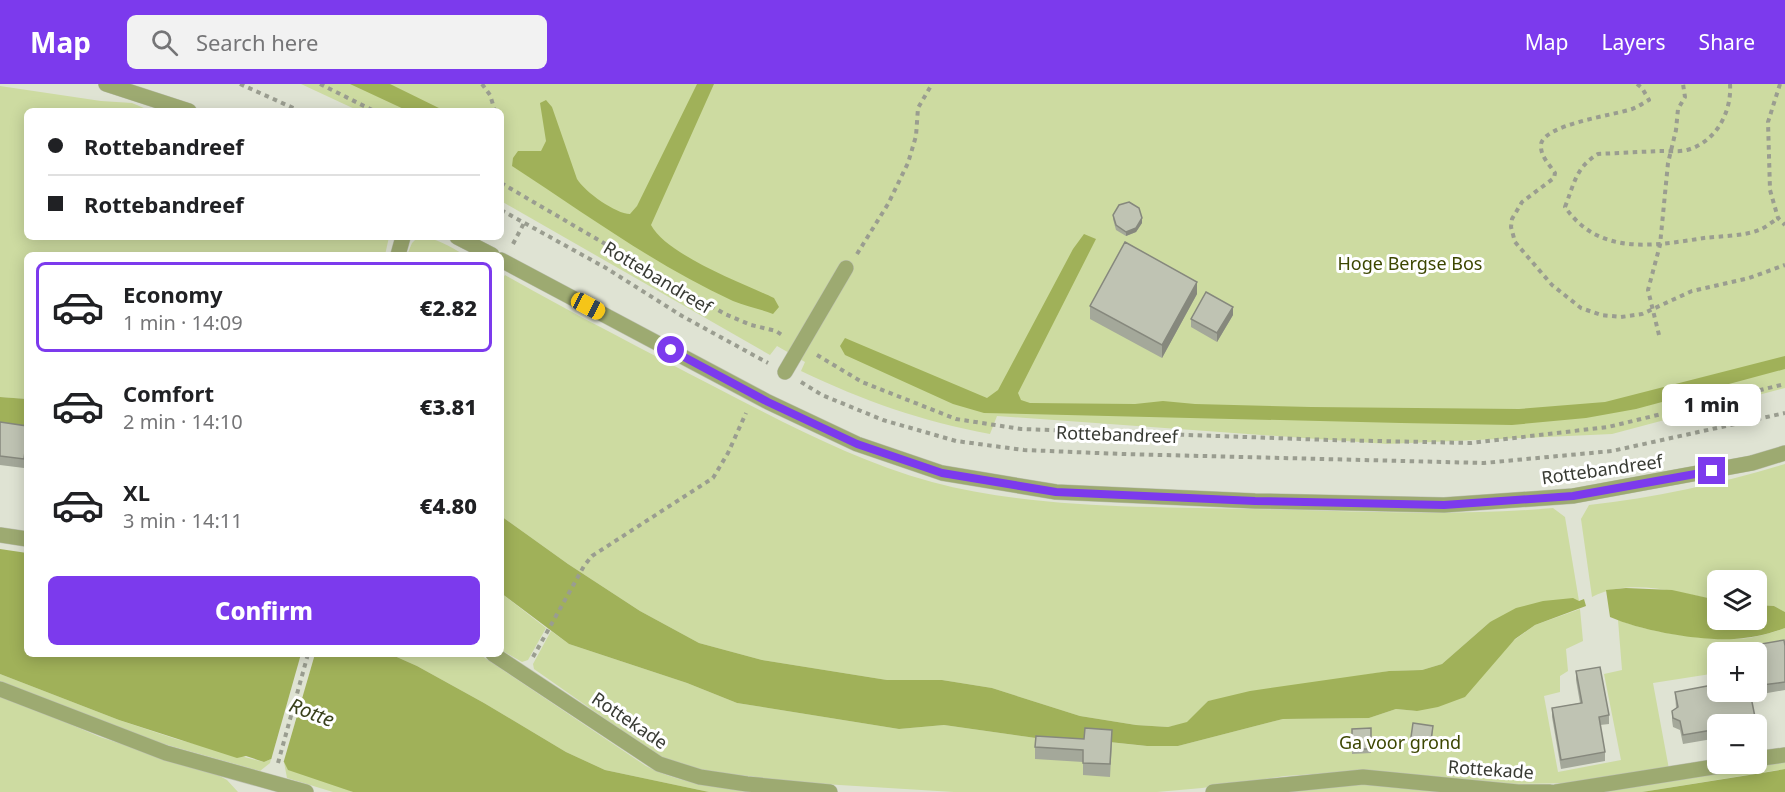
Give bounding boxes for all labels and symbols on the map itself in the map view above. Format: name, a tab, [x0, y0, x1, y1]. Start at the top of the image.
street label: Rottebandreef	[599, 235, 717, 319]
park label: Hoge Bergse Bos	[1338, 251, 1482, 275]
car	[568, 290, 608, 322]
route start	[657, 336, 684, 363]
callout: 1 min	[1662, 384, 1762, 426]
street label: Rottebandreef	[1056, 420, 1179, 448]
street label: Rottebandreef	[1540, 449, 1665, 489]
route end	[1698, 457, 1725, 484]
street label: Rottekade	[588, 686, 672, 754]
water label: Rotte	[286, 691, 338, 733]
park label: Ga voor grond	[1339, 730, 1461, 754]
street label: Rottekade	[1447, 754, 1535, 784]

